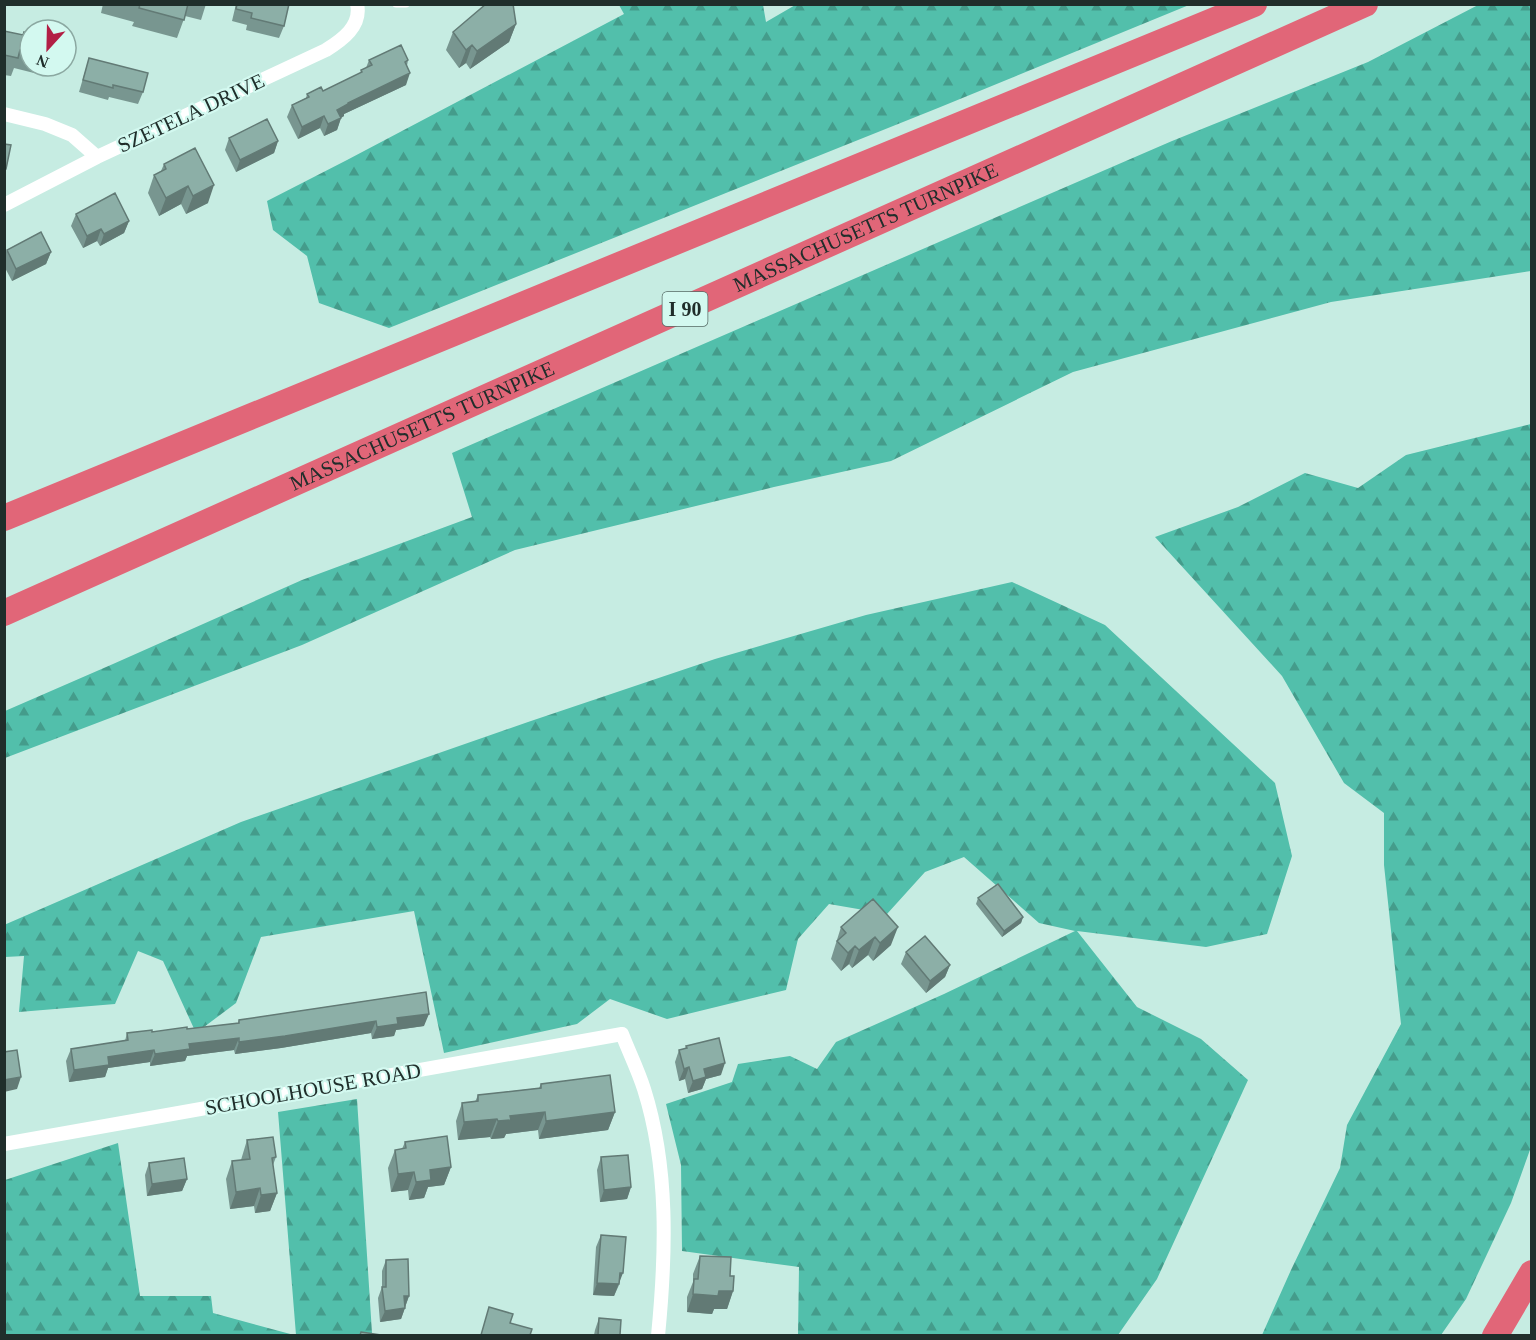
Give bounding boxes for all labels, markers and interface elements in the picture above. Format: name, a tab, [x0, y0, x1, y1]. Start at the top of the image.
north arrow	[18, 18, 78, 78]
text: N	[34, 51, 51, 71]
street label: SZETELA DRIVE	[114, 68, 268, 158]
street label: MASSACHUSETTS TURNPIKE	[730, 158, 1002, 297]
road number: I 90	[662, 292, 708, 326]
street label: MASSACHUSETTS TURNPIKE	[286, 356, 558, 496]
street label: SCHOOLHOUSE ROAD	[203, 1058, 423, 1120]

